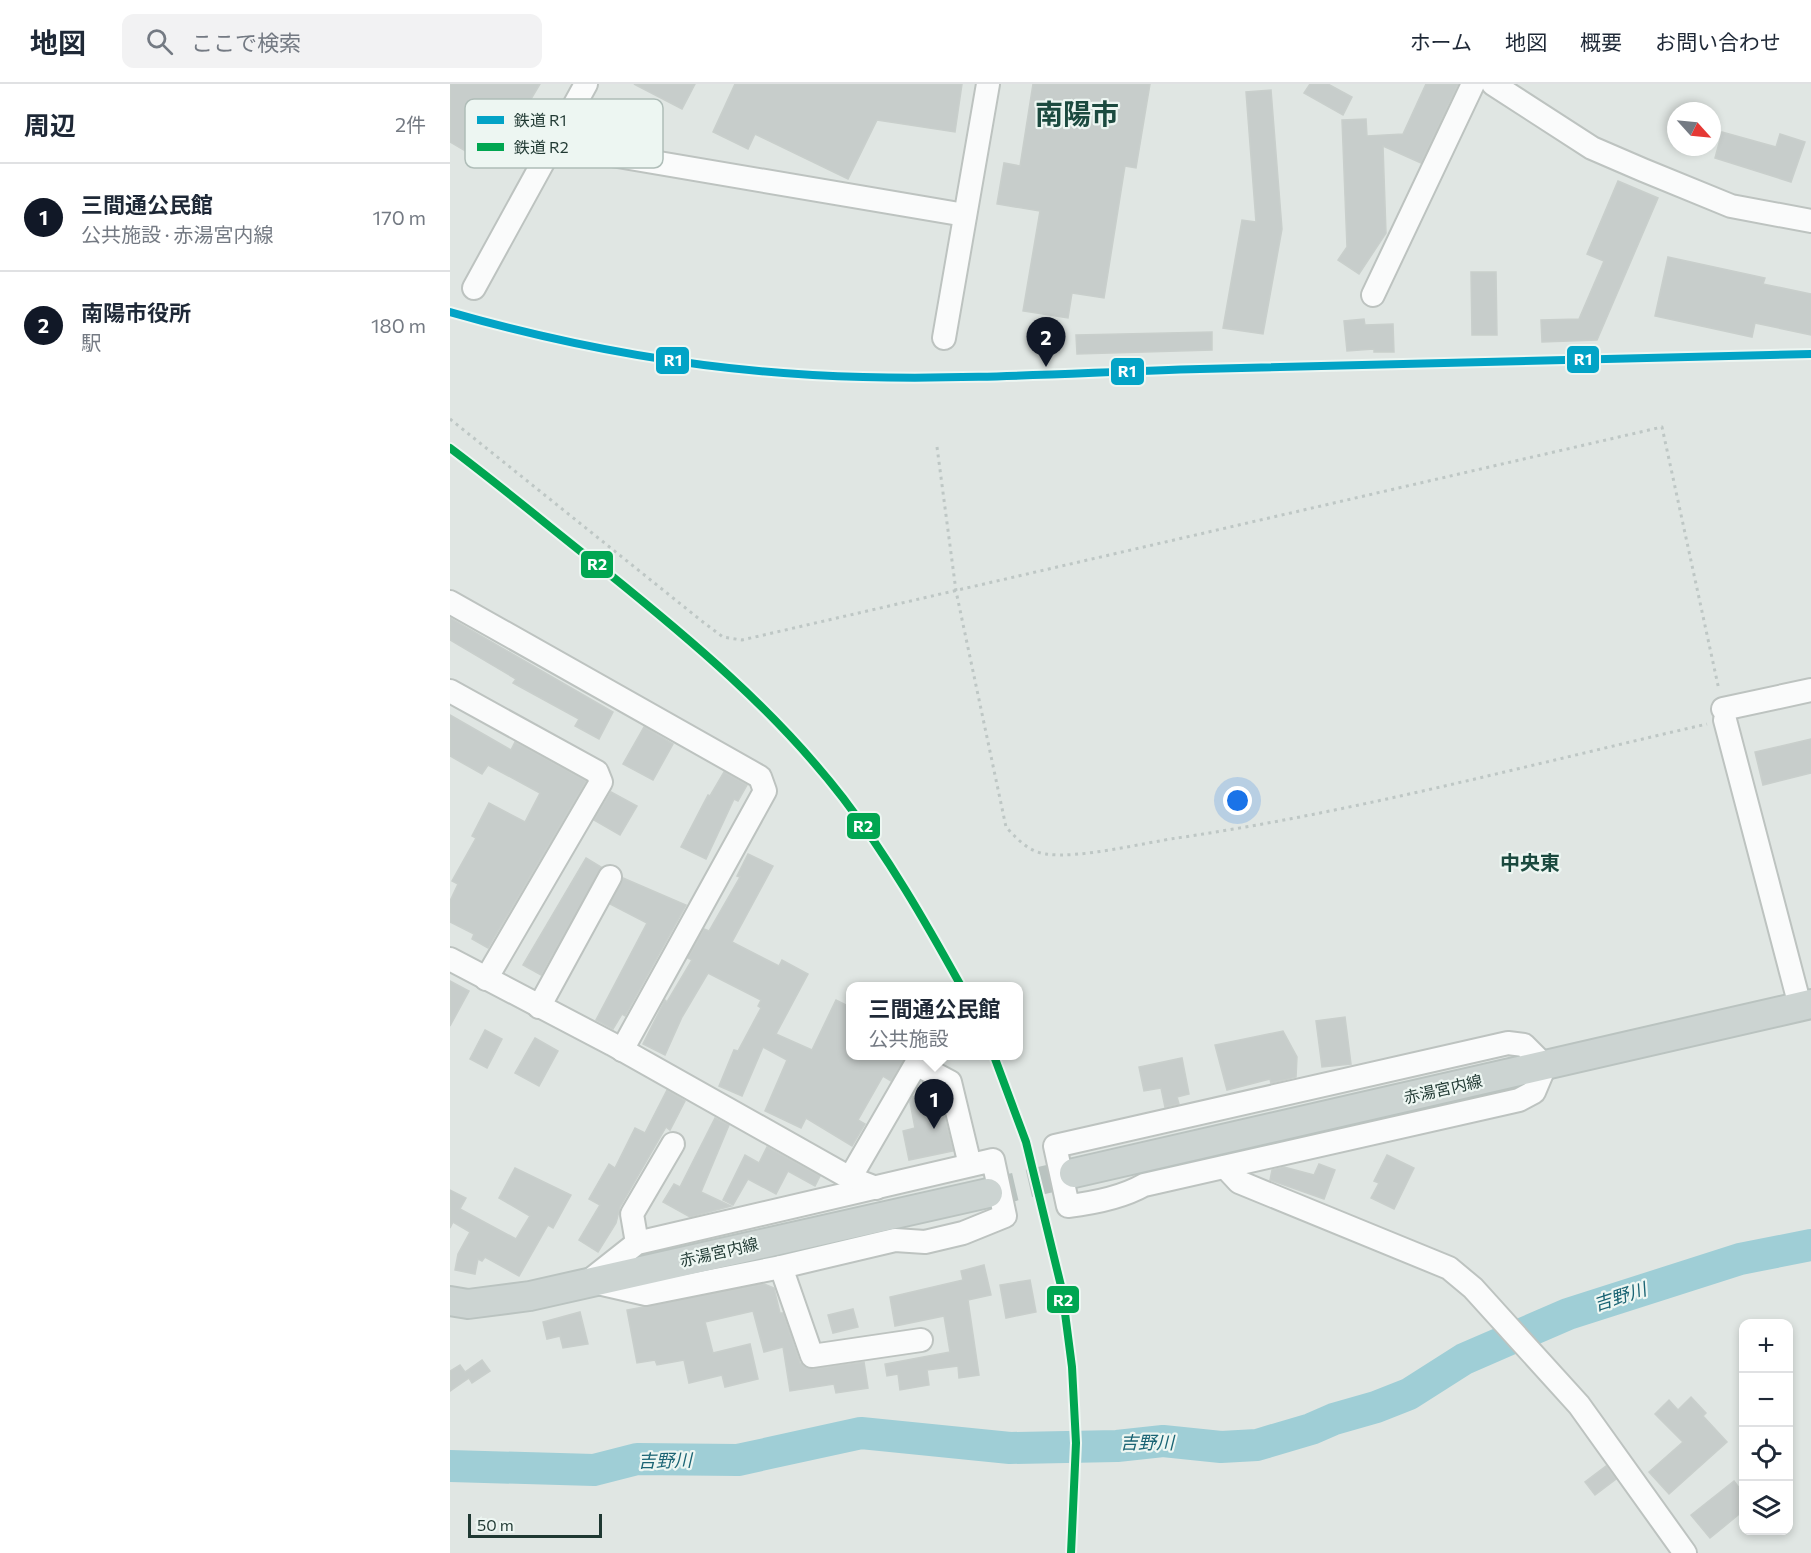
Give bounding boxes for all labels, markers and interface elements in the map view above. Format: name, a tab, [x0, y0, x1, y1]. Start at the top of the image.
search box	[122, 14, 542, 68]
text: 地図	[30, 25, 86, 59]
icon: search	[143, 25, 176, 58]
text: ここで検索	[191, 29, 301, 56]
text: ホーム	[1410, 29, 1472, 54]
text: 地図	[1505, 29, 1547, 54]
text: 概要	[1580, 29, 1622, 54]
text: お問い合わせ	[1655, 29, 1781, 54]
district label: 南陽市	[1035, 96, 1119, 130]
legend	[465, 99, 663, 168]
north arrow	[1667, 102, 1721, 156]
text: 周辺	[24, 109, 76, 140]
text: 鉄道 R1	[514, 110, 567, 129]
text: 2件	[395, 112, 426, 136]
text: 鉄道 R2	[514, 137, 569, 156]
text: 三間通公民館	[81, 191, 213, 218]
text: 1	[39, 205, 48, 229]
text: 170 m	[373, 205, 426, 229]
text: 公共施設 · 赤湯宮内線	[81, 222, 273, 246]
text: 南陽市役所	[81, 299, 191, 326]
text: 2	[38, 313, 49, 337]
text: 180 m	[371, 313, 426, 337]
pin: 2	[1026, 318, 1066, 367]
text: 駅	[81, 330, 101, 354]
line badge: R1	[1566, 345, 1600, 374]
line badge: R1	[655, 346, 690, 375]
text: R1	[1574, 349, 1592, 368]
text: R1	[664, 350, 682, 369]
line badge: R1	[1110, 357, 1145, 386]
text: R1	[1118, 361, 1136, 380]
line badge: R2	[580, 550, 614, 579]
text: R2	[587, 554, 607, 573]
your location	[1223, 786, 1252, 815]
line badge: R2	[846, 812, 881, 840]
text: R2	[853, 816, 873, 835]
district label: 中央東	[1500, 850, 1560, 874]
popup	[846, 982, 1023, 1060]
text: 三間通公民館	[868, 995, 1001, 1022]
text: 公共施設	[868, 1026, 948, 1050]
street label: 赤湯宮内線	[1402, 1070, 1484, 1107]
pin: 1	[914, 1080, 954, 1129]
street label: 赤湯宮内線	[678, 1233, 760, 1270]
water label: 吉野川	[1591, 1277, 1651, 1315]
line badge: R2	[1046, 1285, 1080, 1314]
text: R2	[1053, 1290, 1073, 1309]
map controls	[1739, 1319, 1793, 1535]
button: +	[1739, 1319, 1793, 1373]
button: −	[1739, 1373, 1793, 1427]
button: locate	[1739, 1427, 1793, 1481]
water label: 吉野川	[1120, 1431, 1176, 1453]
water label: 吉野川	[638, 1448, 694, 1471]
button: layers	[1739, 1481, 1793, 1535]
scale bar	[468, 1511, 602, 1538]
text: 50 m	[477, 1515, 514, 1534]

